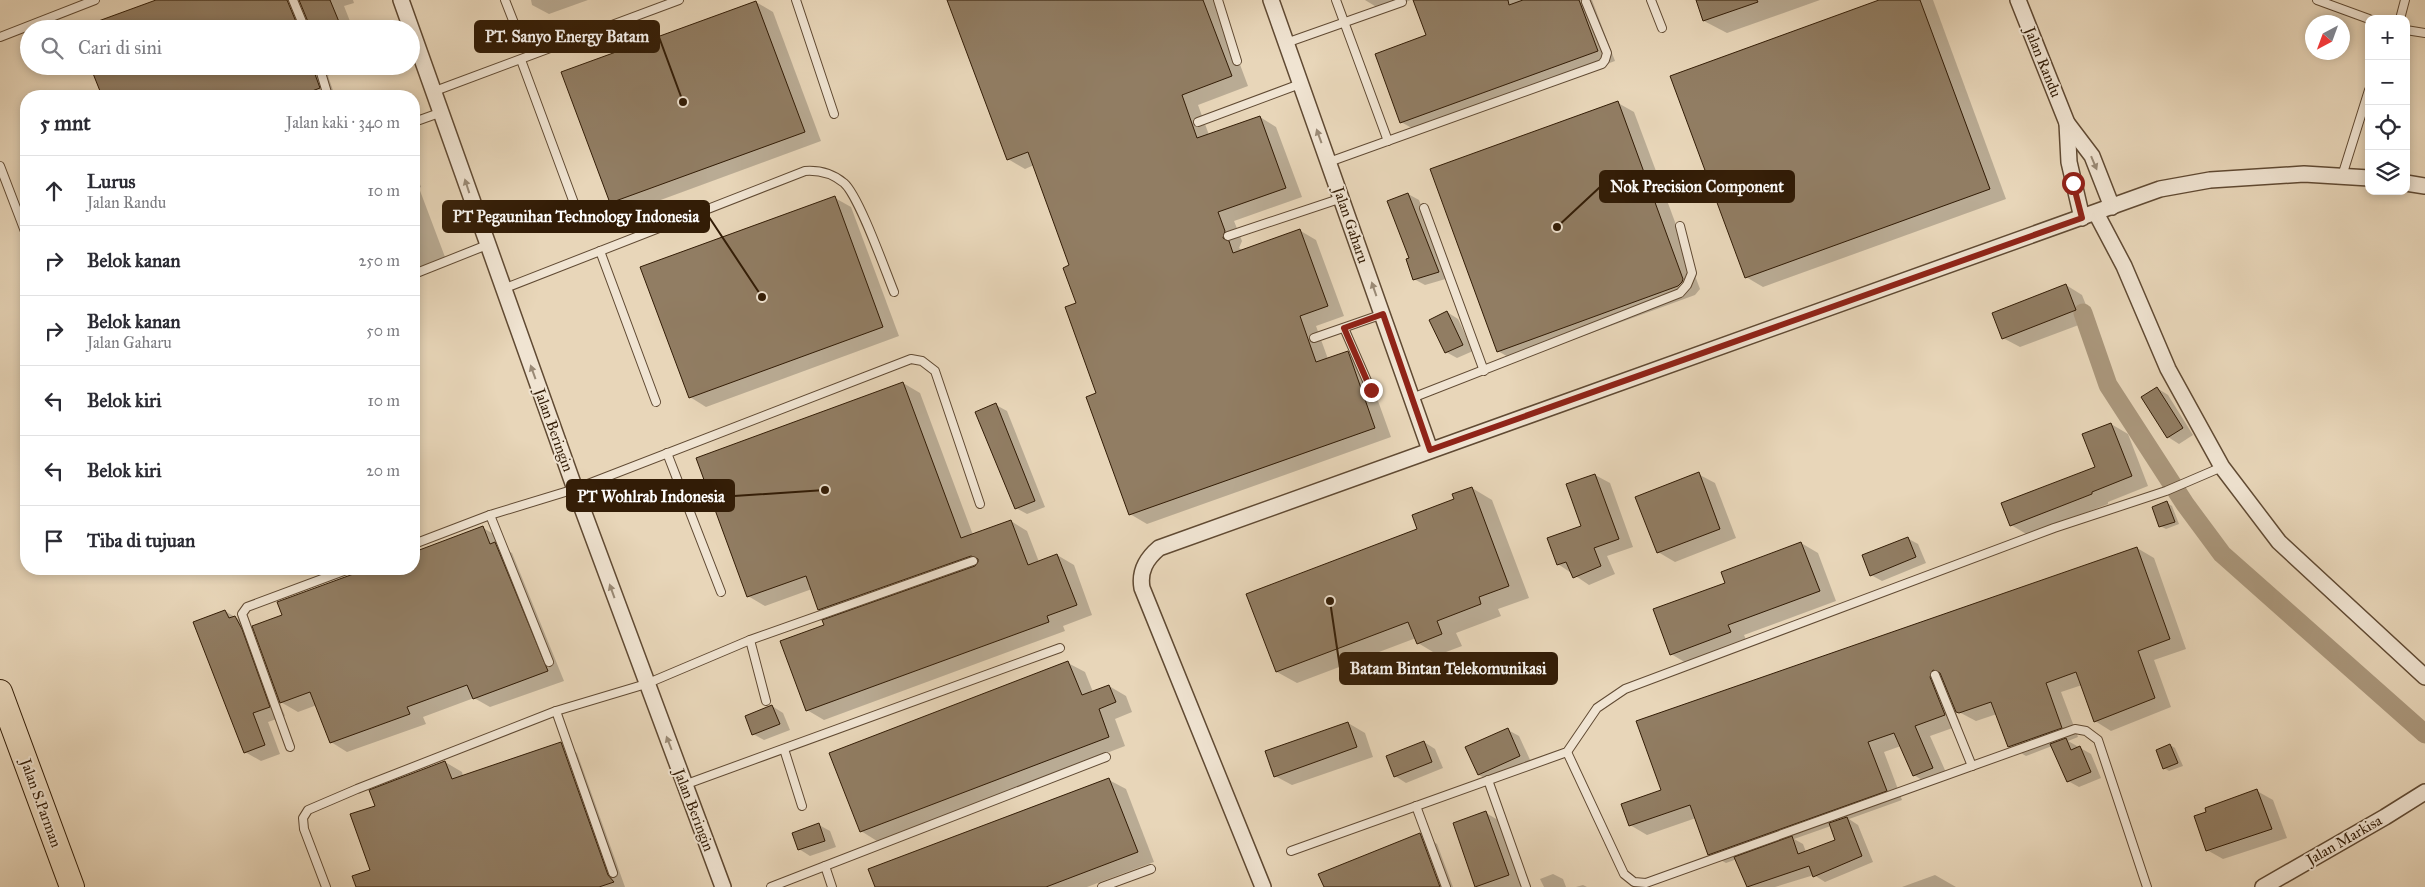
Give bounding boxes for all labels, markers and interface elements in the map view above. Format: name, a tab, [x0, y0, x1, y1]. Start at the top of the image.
north arrow	[2305, 15, 2350, 60]
map controls	[2365, 15, 2410, 195]
button: +	[2365, 15, 2410, 60]
search box	[20, 20, 420, 75]
callout: PT. Sanyo Energy Batam	[475, 21, 659, 52]
street label: Jalan Randu	[2019, 22, 2065, 100]
text: PT. Sanyo Energy Batam	[485, 27, 650, 47]
icon: search	[38, 34, 66, 62]
text: Cari di sini	[78, 36, 162, 59]
button: −	[2365, 60, 2410, 105]
button: locate	[2365, 105, 2410, 150]
text: 5 mnt	[40, 110, 91, 136]
text: Jalan kaki · 340 m	[286, 113, 400, 132]
one-way arrow	[1315, 128, 1323, 143]
button: layers	[2365, 150, 2410, 195]
one-way arrow	[2091, 156, 2099, 170]
text: Lurus	[87, 170, 135, 193]
callout: Nok Precision Component	[1600, 171, 1794, 202]
route start	[2062, 172, 2085, 195]
icon: ahead	[40, 177, 68, 205]
text: Nok Precision Component	[1610, 177, 1784, 197]
one-way arrow	[463, 178, 471, 193]
text: 10 m	[368, 181, 400, 200]
street label: Jalan Gaharu	[1328, 183, 1372, 266]
text: Jalan Randu	[87, 193, 166, 212]
callout: PT Pegaunihan Technology Indonesia	[443, 201, 709, 232]
text: PT Pegaunihan Technology Indonesia	[453, 207, 700, 227]
icon: right	[40, 247, 68, 275]
text: Belok kanan	[87, 249, 181, 272]
text: 250 m	[359, 251, 400, 270]
one-way arrow	[1369, 281, 1377, 296]
text: Belok kanan	[87, 310, 181, 333]
icon: right	[40, 317, 68, 345]
text: 50 m	[366, 321, 400, 340]
text: Jalan Gaharu	[87, 333, 172, 352]
one-way arrow	[529, 364, 537, 379]
route end	[1360, 379, 1383, 402]
street label: Jalan Beringin	[529, 384, 577, 474]
icon: left	[40, 387, 68, 415]
text: Belok kiri	[87, 389, 161, 412]
text: 10 m	[368, 391, 400, 410]
icon: left	[40, 457, 68, 485]
text: Belok kiri	[87, 459, 161, 482]
text: 20 m	[366, 461, 400, 480]
callout: PT Wohlrab Indonesia	[567, 480, 734, 511]
text: PT Wohlrab Indonesia	[577, 487, 726, 506]
icon: arrive	[40, 527, 68, 555]
text: Tiba di tujuan	[87, 529, 195, 552]
one-way arrow	[608, 583, 616, 598]
callout: Batam Bintan Telekomunikasi	[1340, 653, 1557, 684]
text: Batam Bintan Telekomunikasi	[1350, 659, 1547, 678]
one-way arrow	[664, 736, 672, 750]
street label: Jalan S.Parman	[15, 754, 65, 850]
street label: Jalan Beringin	[668, 764, 718, 854]
street label: Jalan Markisa	[2301, 811, 2386, 871]

